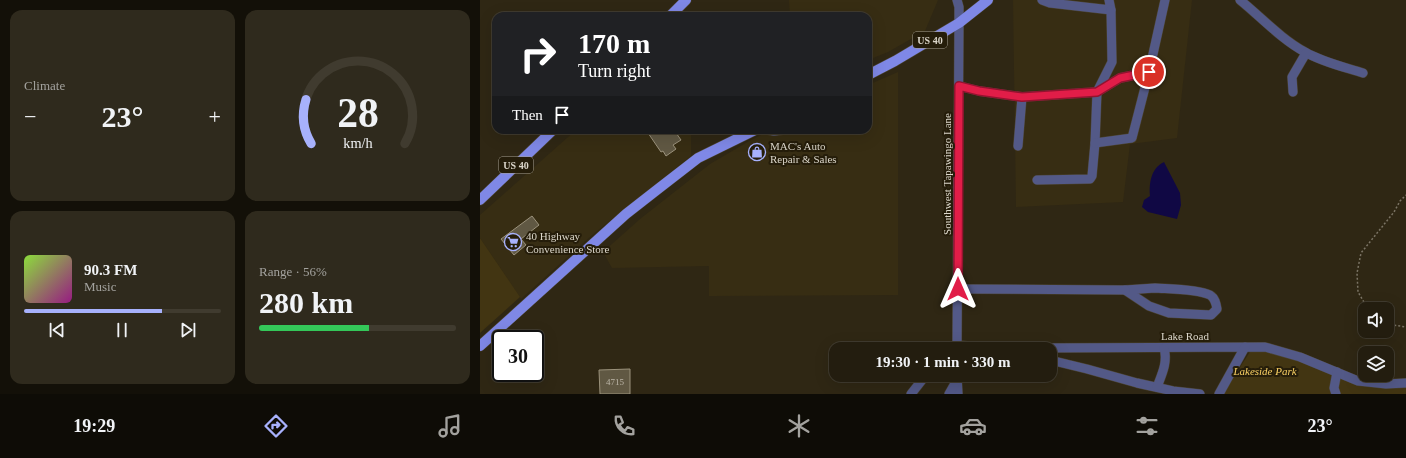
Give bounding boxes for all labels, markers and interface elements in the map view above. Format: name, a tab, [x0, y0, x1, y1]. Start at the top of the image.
icon: right	[512, 28, 564, 80]
text: 170 m	[578, 28, 650, 59]
road number: US 40	[913, 32, 947, 48]
pin	[1132, 55, 1166, 89]
text: Turn right	[578, 61, 651, 81]
icon: arrive	[1138, 61, 1160, 83]
text: Climate	[24, 78, 65, 93]
text: 28	[337, 89, 378, 135]
text: 23°	[102, 100, 144, 133]
text: −	[24, 104, 36, 129]
text: +	[209, 104, 221, 129]
icon: arrive	[551, 104, 573, 126]
text: Then	[512, 107, 543, 123]
street label: Southwest Tapawingo Lane	[941, 113, 953, 235]
text: km/h	[343, 134, 372, 150]
place label: MAC's Auto Repair & Sales	[770, 140, 837, 165]
shop icon: MAC's Auto Repair & Sales	[747, 142, 767, 162]
road number: US 40	[499, 157, 533, 173]
place label: 40 Highway Convenience Store	[526, 230, 610, 255]
supermarket icon: 40 Highway Convenience Store	[503, 232, 523, 252]
text: 90.3 FM	[84, 262, 137, 278]
text: Range · 56%	[259, 264, 327, 279]
position arrow	[937, 268, 979, 310]
text: Music	[84, 279, 117, 294]
text: 280 km	[259, 286, 353, 319]
map controls	[1358, 302, 1394, 382]
button: sound	[1358, 302, 1394, 338]
icon: previous	[46, 319, 68, 341]
icon: pause	[111, 319, 133, 341]
icon: next	[177, 319, 199, 341]
speed limit sign: 30	[492, 330, 544, 382]
street label: Lake Road	[1161, 330, 1209, 342]
button: layers	[1358, 346, 1394, 382]
text: 19:30 · 1 min · 330 m	[876, 354, 1011, 370]
park label: Lakeside Park	[1232, 365, 1298, 377]
house number: 4715	[606, 377, 625, 387]
icon: directions	[262, 412, 290, 440]
icon: music	[436, 412, 464, 440]
icon: phone	[610, 412, 638, 440]
icon: climate	[785, 412, 813, 440]
icon: car	[959, 412, 987, 440]
icon: filters	[1133, 412, 1161, 440]
text: 19:29	[73, 416, 115, 436]
text: 23°	[1308, 416, 1333, 436]

